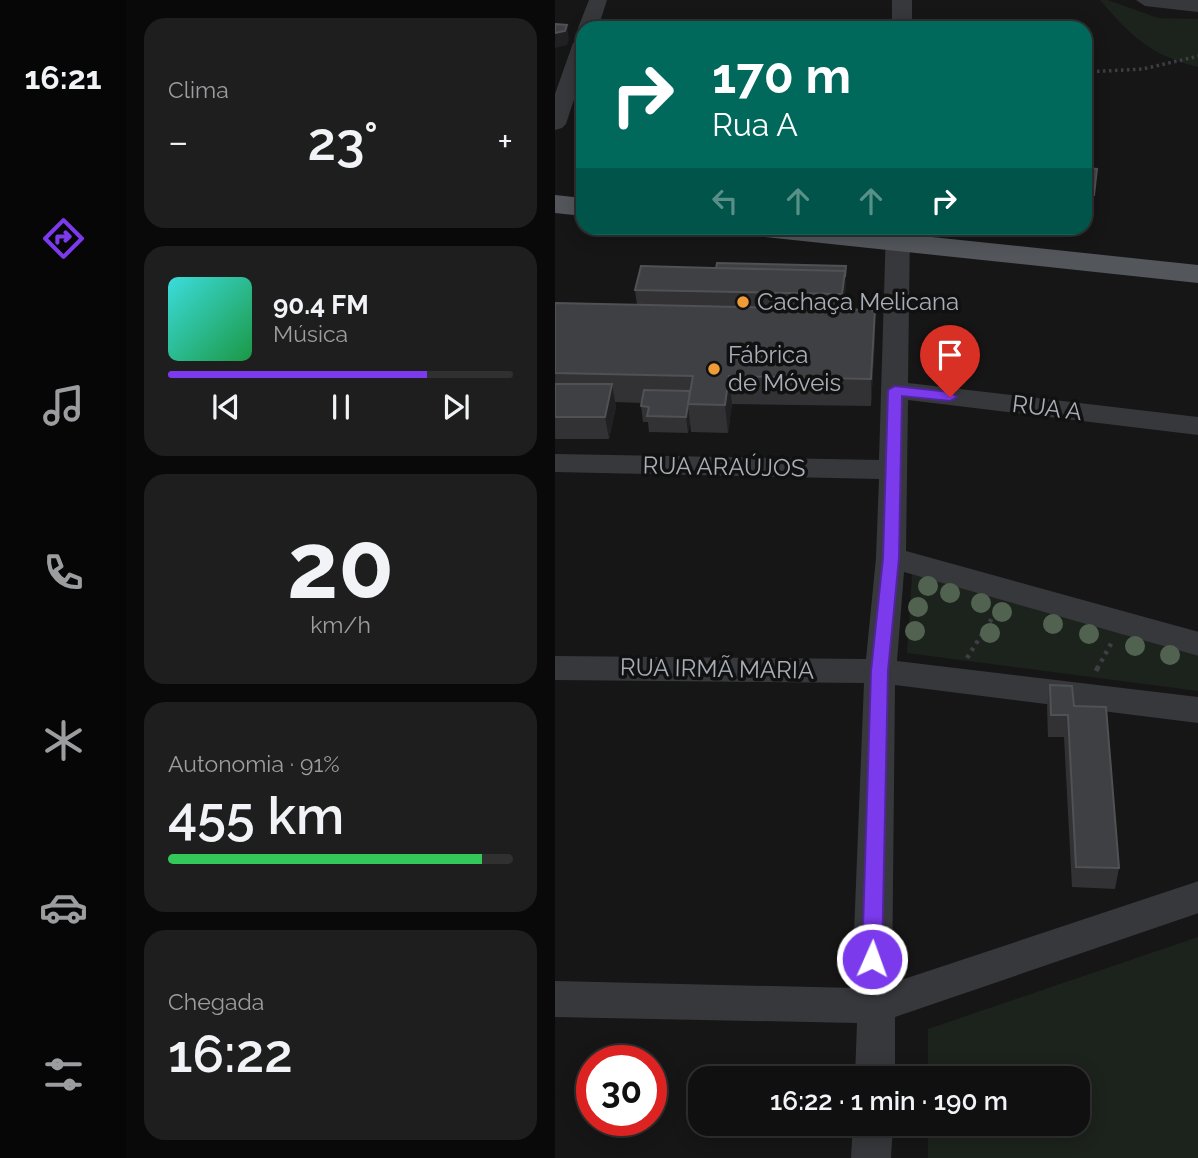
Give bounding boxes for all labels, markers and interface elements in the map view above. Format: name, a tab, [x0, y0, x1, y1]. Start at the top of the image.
text: 170 m	[712, 47, 851, 104]
icon: right	[597, 49, 688, 140]
text: 16:21	[25, 59, 102, 96]
text: Clima	[168, 76, 229, 103]
text: Rua A	[712, 106, 798, 143]
text: 23°	[308, 111, 378, 172]
text: −	[168, 119, 188, 164]
text: +	[497, 119, 513, 164]
icon: left	[706, 182, 744, 220]
icon: ahead	[779, 182, 817, 220]
icon: ahead	[852, 182, 890, 220]
icon: right	[925, 182, 963, 220]
icon: directions	[39, 214, 88, 263]
place label: Cachaça Melicana	[757, 287, 959, 316]
text: 90.4 FM	[273, 290, 369, 320]
marker: Cachaça Melicana	[735, 294, 751, 310]
text: Música	[273, 320, 348, 347]
pin	[920, 325, 980, 397]
icon: arrive	[931, 336, 969, 374]
place label: Fábrica de Móveis	[728, 340, 841, 397]
marker: Fábrica de Móveis	[706, 361, 722, 377]
icon: music	[39, 381, 88, 430]
icon: previous	[207, 388, 245, 426]
icon: pause	[322, 388, 360, 426]
icon: next	[437, 388, 475, 426]
street label: RUA A	[1010, 389, 1084, 426]
street label: RUA ARAÚJOS	[642, 451, 806, 482]
text: 20	[287, 512, 394, 619]
icon: phone	[39, 548, 88, 597]
text: km/h	[310, 611, 371, 638]
street label: RUA IRMÃ MARIA	[620, 652, 814, 685]
icon: climate	[39, 716, 88, 765]
text: Autonomia · 91%	[168, 750, 340, 777]
text: 455 km	[168, 785, 344, 846]
icon: car	[39, 883, 88, 932]
position arrow	[835, 922, 909, 996]
text: Chegada	[168, 988, 264, 1015]
text: 16:22	[168, 1023, 293, 1084]
speed limit sign: 30	[576, 1045, 667, 1136]
icon: filters	[39, 1050, 88, 1099]
text: 16:22 · 1 min · 190 m	[770, 1086, 1008, 1116]

